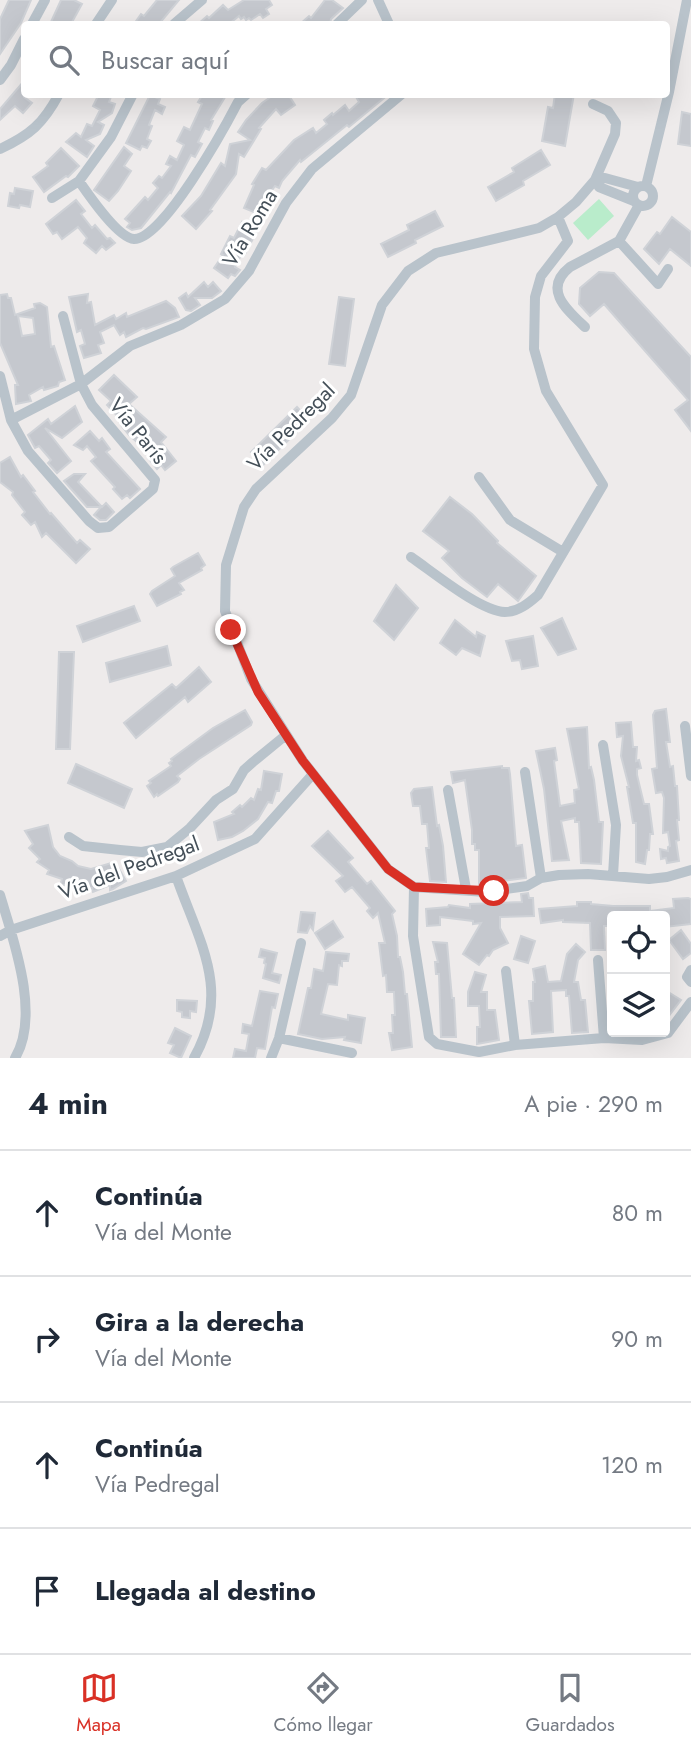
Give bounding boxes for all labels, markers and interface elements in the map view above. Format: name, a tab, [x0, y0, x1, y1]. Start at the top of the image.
search box	[21, 21, 670, 98]
icon: search	[45, 41, 83, 79]
text: Buscar aquí	[101, 41, 229, 79]
street label: Vía Roma	[215, 184, 285, 272]
street label: Vía Pedregal	[240, 376, 342, 478]
street label: Vía París	[102, 391, 174, 471]
route end	[215, 614, 246, 645]
street label: Vía del Pedregal	[54, 829, 204, 907]
route start	[478, 875, 509, 906]
map controls	[607, 911, 670, 1037]
button: locate	[607, 911, 670, 974]
button: layers	[607, 974, 670, 1037]
text: 4 min	[28, 1082, 108, 1125]
text: A pie · 290 m	[524, 1087, 663, 1121]
text: Continúa	[95, 1177, 203, 1215]
icon: ahead	[28, 1194, 66, 1232]
text: 80 m	[612, 1196, 663, 1230]
text: Vía del Monte	[95, 1215, 232, 1249]
text: Gira a la derecha	[95, 1303, 304, 1341]
icon: right	[28, 1320, 66, 1358]
text: 90 m	[611, 1322, 663, 1356]
text: Vía del Monte	[95, 1341, 232, 1375]
text: Continúa	[95, 1429, 203, 1467]
icon: ahead	[28, 1446, 66, 1484]
text: 120 m	[601, 1448, 663, 1482]
text: Vía Pedregal	[95, 1467, 220, 1501]
icon: arrive	[28, 1572, 66, 1610]
text: Llegada al destino	[95, 1572, 316, 1610]
tab: Mapa	[76, 1669, 121, 1738]
tab: Cómo llegar	[274, 1669, 373, 1738]
tab: Guardados	[525, 1669, 615, 1738]

